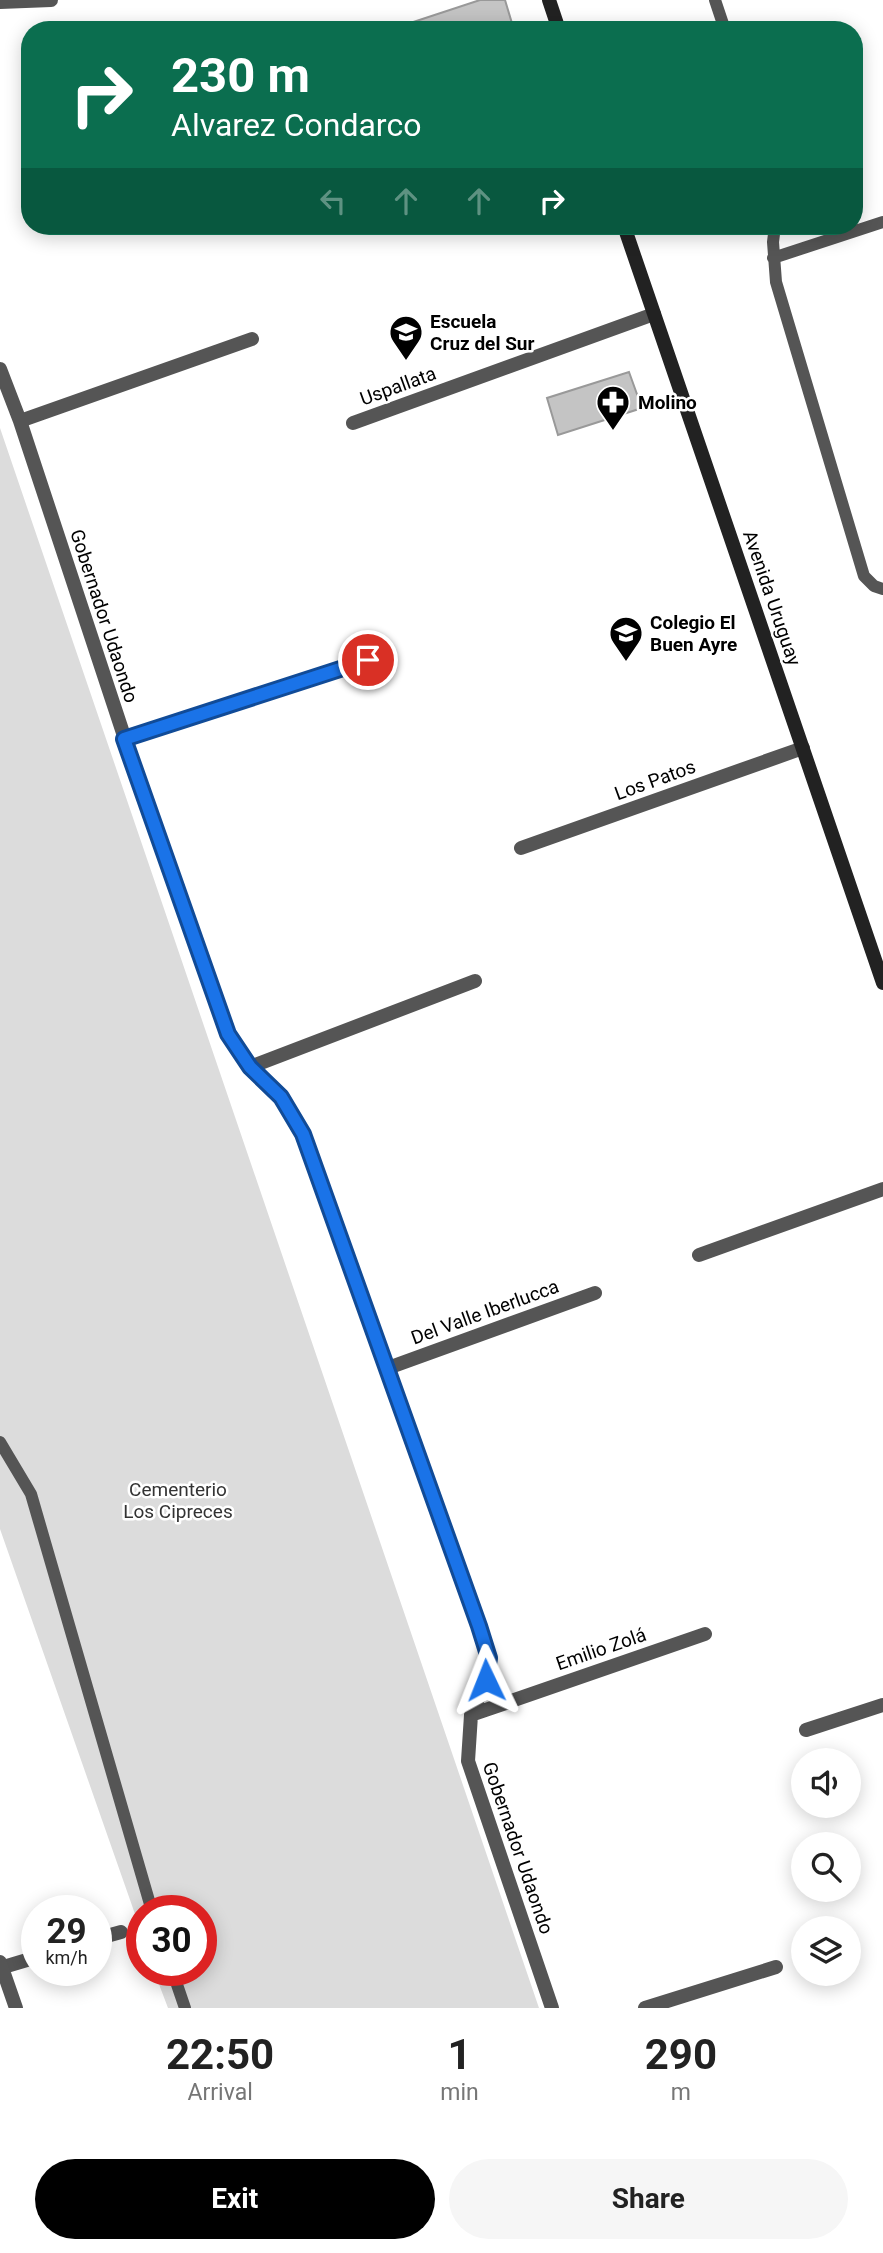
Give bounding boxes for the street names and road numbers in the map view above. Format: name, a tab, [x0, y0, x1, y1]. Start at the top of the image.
street label: Uspallata	[357, 362, 439, 410]
street label: Gobernador Udaondo	[65, 526, 143, 706]
street label: Avenida Uruguay	[738, 527, 806, 669]
street label: Los Patos	[611, 755, 699, 805]
street label: Del Valle Iberlucca	[408, 1275, 562, 1349]
street label: Emilio Zolá	[553, 1623, 649, 1675]
street label: Gobernador Udaondo	[478, 1759, 558, 1937]

